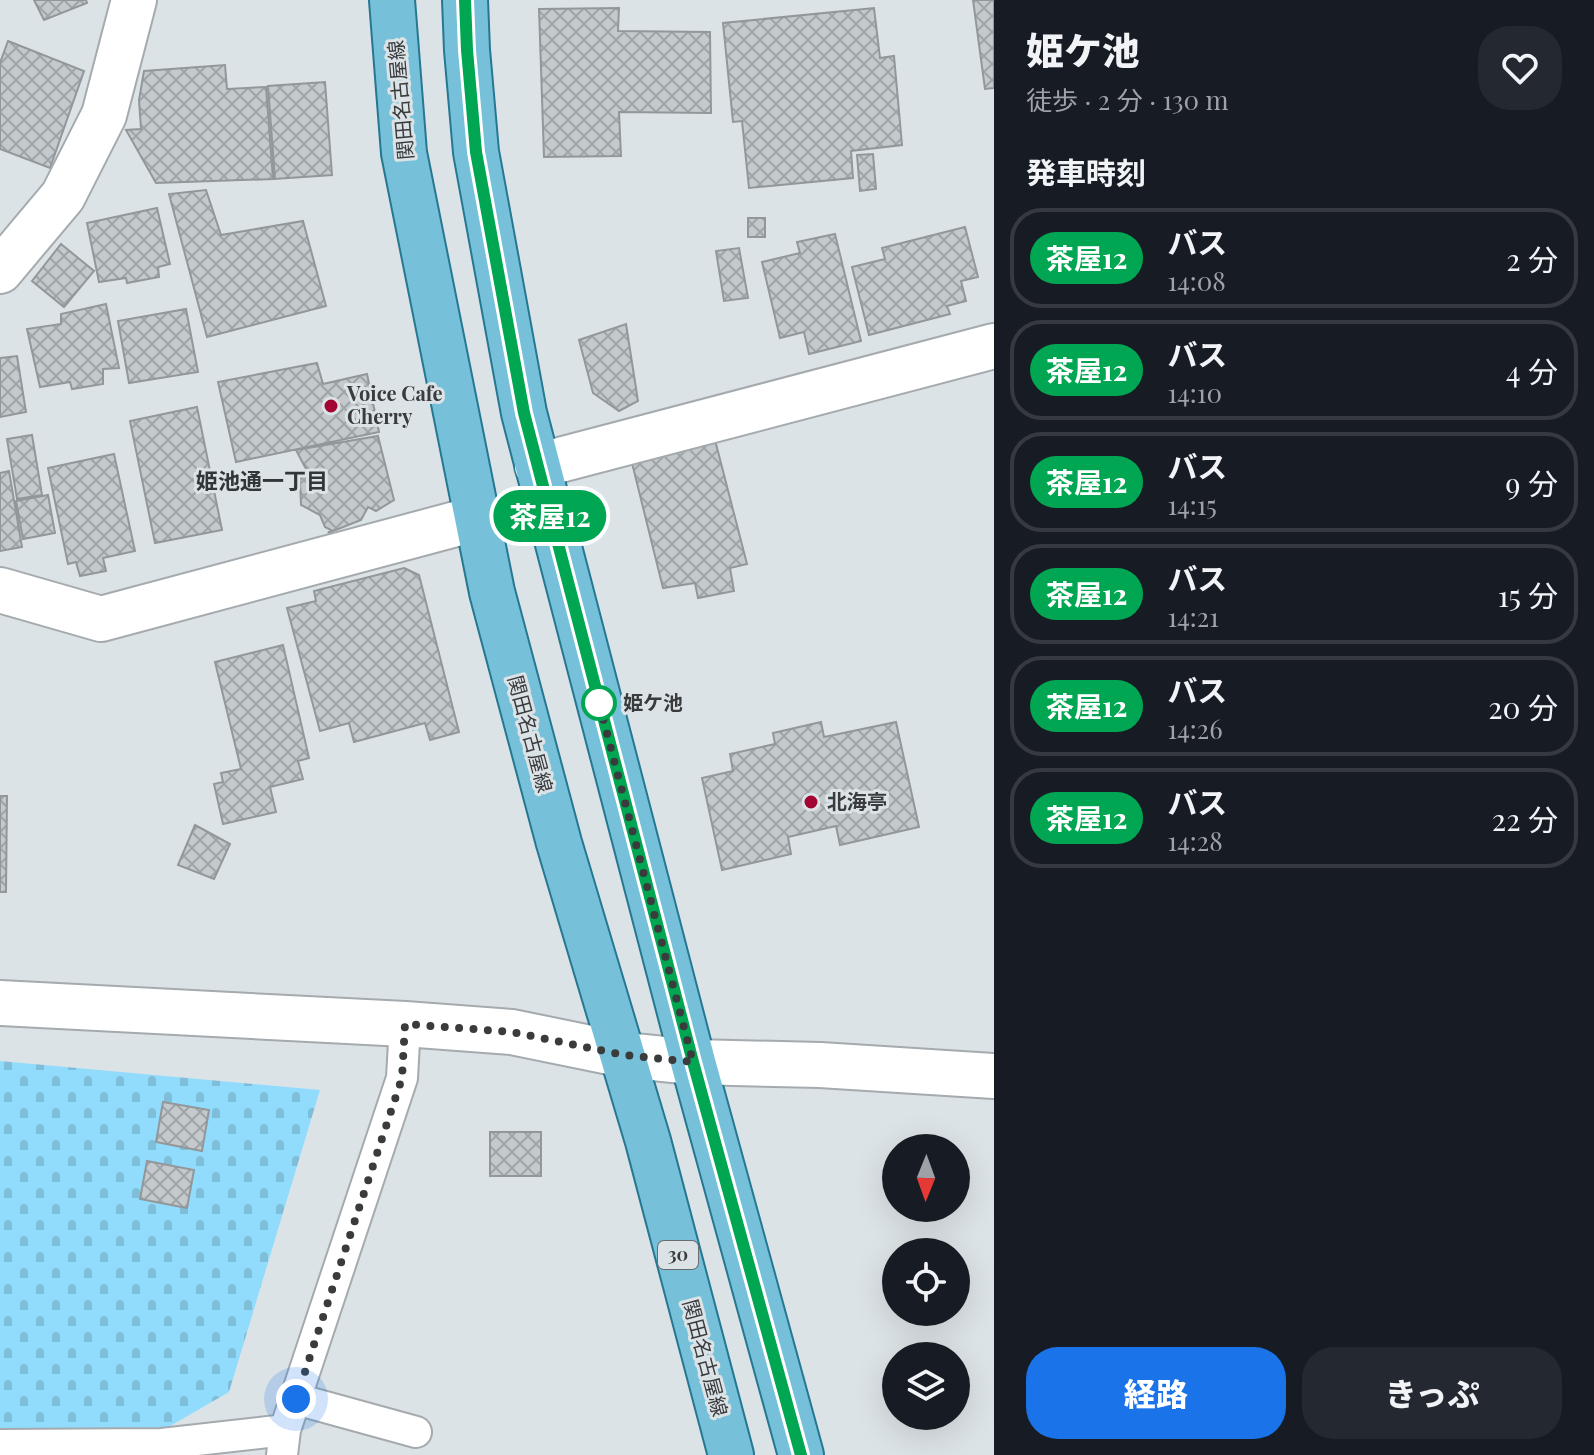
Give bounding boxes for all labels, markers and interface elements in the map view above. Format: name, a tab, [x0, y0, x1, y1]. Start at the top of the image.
text: 姫ケ池	[1026, 24, 1140, 75]
button: heart	[1478, 26, 1562, 110]
street label: 関田名古屋線	[381, 39, 418, 161]
text: 徒歩 · 2 分 · 130 m	[1026, 82, 1229, 117]
text: 発車時刻	[1026, 152, 1146, 192]
text: バス	[1167, 222, 1227, 262]
text: 茶屋12	[1046, 239, 1127, 276]
text: 2 分	[1506, 239, 1558, 279]
text: 14:08	[1167, 263, 1226, 298]
text: バス	[1167, 334, 1227, 374]
text: 茶屋12	[1046, 351, 1127, 388]
text: 4 分	[1506, 351, 1558, 391]
text: 14:10	[1167, 375, 1222, 410]
place label: Voice Cafe Cherry	[346, 379, 443, 429]
marker: Voice Cafe Cherry	[322, 397, 340, 415]
text: バス	[1167, 446, 1227, 486]
text: 茶屋12	[1046, 463, 1127, 500]
text: 9 分	[1505, 463, 1558, 503]
district label: 姫池通一丁目	[196, 465, 328, 495]
text: 14:15	[1167, 487, 1217, 522]
line badge: 茶屋12	[494, 490, 606, 542]
text: 茶屋12	[509, 497, 591, 534]
text: バス	[1167, 558, 1227, 598]
text: 茶屋12	[1046, 575, 1127, 612]
text: 15 分	[1498, 575, 1558, 615]
text: 14:21	[1167, 599, 1219, 634]
text: バス	[1167, 670, 1227, 710]
street label: 関田名古屋線	[503, 672, 560, 795]
marker: 姫ケ池	[582, 686, 616, 720]
text: 茶屋12	[1046, 687, 1127, 724]
text: 20 分	[1488, 687, 1558, 727]
place label: 姫ケ池	[623, 688, 683, 715]
text: 14:26	[1167, 711, 1223, 746]
text: バス	[1167, 782, 1227, 822]
place label: 北海亭	[827, 787, 887, 814]
marker: 北海亭	[802, 793, 820, 811]
text: 茶屋12	[1046, 799, 1127, 836]
text: 22 分	[1492, 799, 1558, 839]
text: 14:28	[1167, 823, 1223, 858]
north arrow	[882, 1134, 970, 1222]
map controls	[882, 1134, 970, 1430]
button: locate	[882, 1238, 970, 1326]
road number: 30	[658, 1241, 698, 1269]
street label: 関田名古屋線	[678, 1296, 735, 1419]
button: layers	[882, 1342, 970, 1430]
button: 経路	[1026, 1347, 1286, 1439]
button: きっぷ	[1302, 1347, 1562, 1439]
your location	[276, 1379, 316, 1419]

